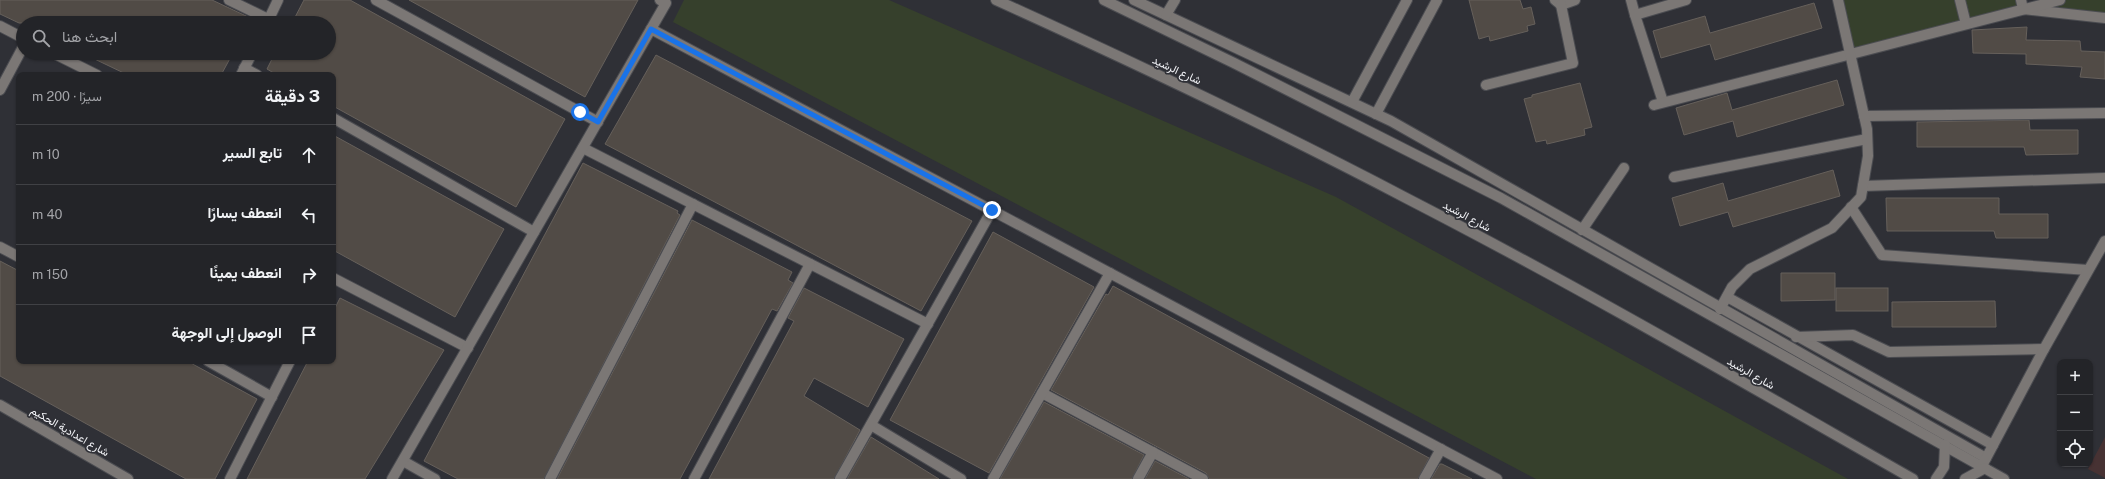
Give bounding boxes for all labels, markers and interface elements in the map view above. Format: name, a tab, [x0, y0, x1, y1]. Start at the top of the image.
search box	[16, 16, 336, 60]
icon: search	[30, 27, 52, 49]
text: ابحث هنا	[62, 28, 117, 45]
street label: شارع الرشيد	[1150, 53, 1204, 88]
text: 3 دقيقة	[265, 86, 320, 106]
text: سيرًا · 200 m	[32, 89, 102, 104]
route start	[571, 103, 589, 121]
text: تابع السير	[223, 144, 282, 161]
icon: ahead	[298, 144, 320, 166]
text: 10 m	[32, 147, 60, 162]
street label: شارع الرشيد	[1440, 198, 1493, 236]
route end	[983, 201, 1001, 219]
text: انعطف يسارًا	[208, 204, 282, 221]
icon: left	[298, 204, 320, 226]
text: 40 m	[32, 207, 63, 222]
text: انعطف يمينًا	[209, 264, 282, 281]
icon: right	[298, 264, 320, 286]
text: 150 m	[32, 267, 68, 282]
text: الوصول إلى الوجهة	[172, 324, 282, 341]
icon: arrive	[298, 324, 320, 346]
street label: شارع الرشيد	[1724, 355, 1777, 393]
map controls	[2057, 359, 2093, 467]
button: +	[2057, 359, 2093, 395]
button: −	[2057, 395, 2093, 431]
street label: شارع اعدادية الحكيم	[28, 404, 112, 460]
button: locate	[2057, 431, 2093, 467]

